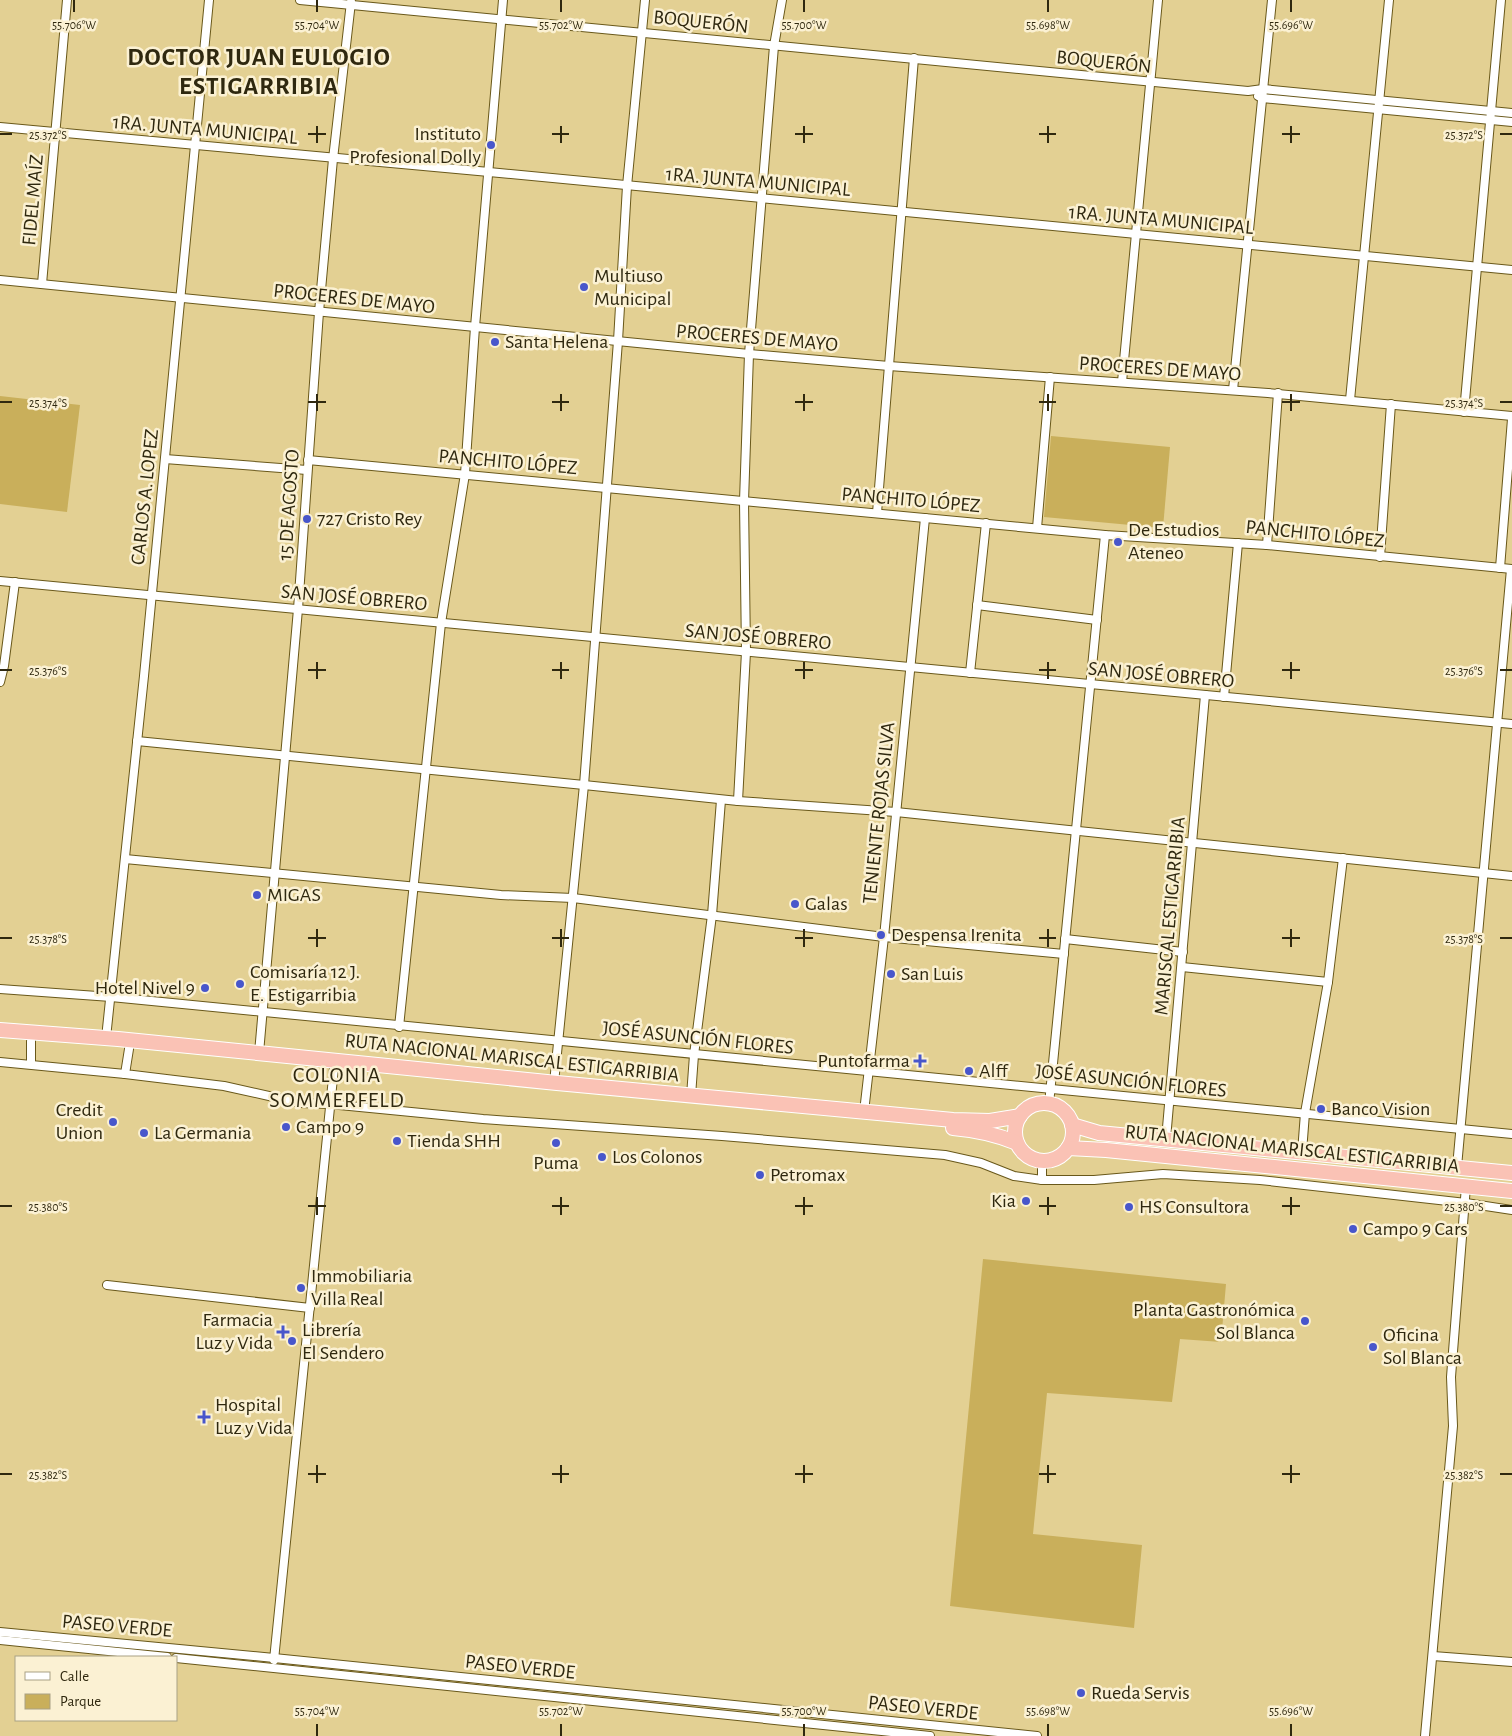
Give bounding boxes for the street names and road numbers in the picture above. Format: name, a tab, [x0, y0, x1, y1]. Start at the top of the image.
street label: BOQUERÓN	[652, 6, 750, 37]
street label: BOQUERÓN	[1055, 46, 1153, 77]
street label: 1RA. JUNTA MUNICIPAL	[112, 112, 299, 148]
street label: FIDEL MAÍZ	[18, 153, 47, 246]
street label: 1RA. JUNTA MUNICIPAL	[665, 164, 852, 200]
street label: 1RA. JUNTA MUNICIPAL	[1068, 202, 1255, 238]
street label: PROCERES DE MAYO	[272, 281, 436, 317]
street label: PROCERES DE MAYO	[675, 321, 839, 355]
street label: PROCERES DE MAYO	[1078, 353, 1242, 385]
street label: CARLOS A. LOPEZ	[128, 428, 162, 566]
street label: PANCHITO LÓPEZ	[438, 445, 578, 478]
street label: 15 DE AGOSTO	[275, 449, 303, 561]
street label: PANCHITO LÓPEZ	[841, 483, 981, 516]
street label: PANCHITO LÓPEZ	[1245, 516, 1385, 551]
street label: SAN JOSÉ OBRERO	[280, 581, 428, 614]
street label: SAN JOSÉ OBRERO	[684, 620, 832, 653]
street label: SAN JOSÉ OBRERO	[1087, 658, 1235, 691]
street label: TENIENTE ROJAS SILVA	[859, 721, 899, 905]
street label: MARISCAL ESTIGARRIBIA	[1151, 815, 1189, 1016]
street label: JOSÉ ASUNCIÓN FLORES	[601, 1017, 795, 1058]
street label: RUTA NACIONAL MARISCAL ESTIGARRIBIA	[344, 1030, 680, 1086]
street label: JOSÉ ASUNCIÓN FLORES	[1034, 1060, 1228, 1101]
street label: RUTA NACIONAL MARISCAL ESTIGARRIBIA	[1124, 1121, 1460, 1177]
street label: PASEO VERDE	[61, 1611, 173, 1641]
street label: PASEO VERDE	[464, 1651, 576, 1683]
street label: PASEO VERDE	[867, 1692, 979, 1724]

